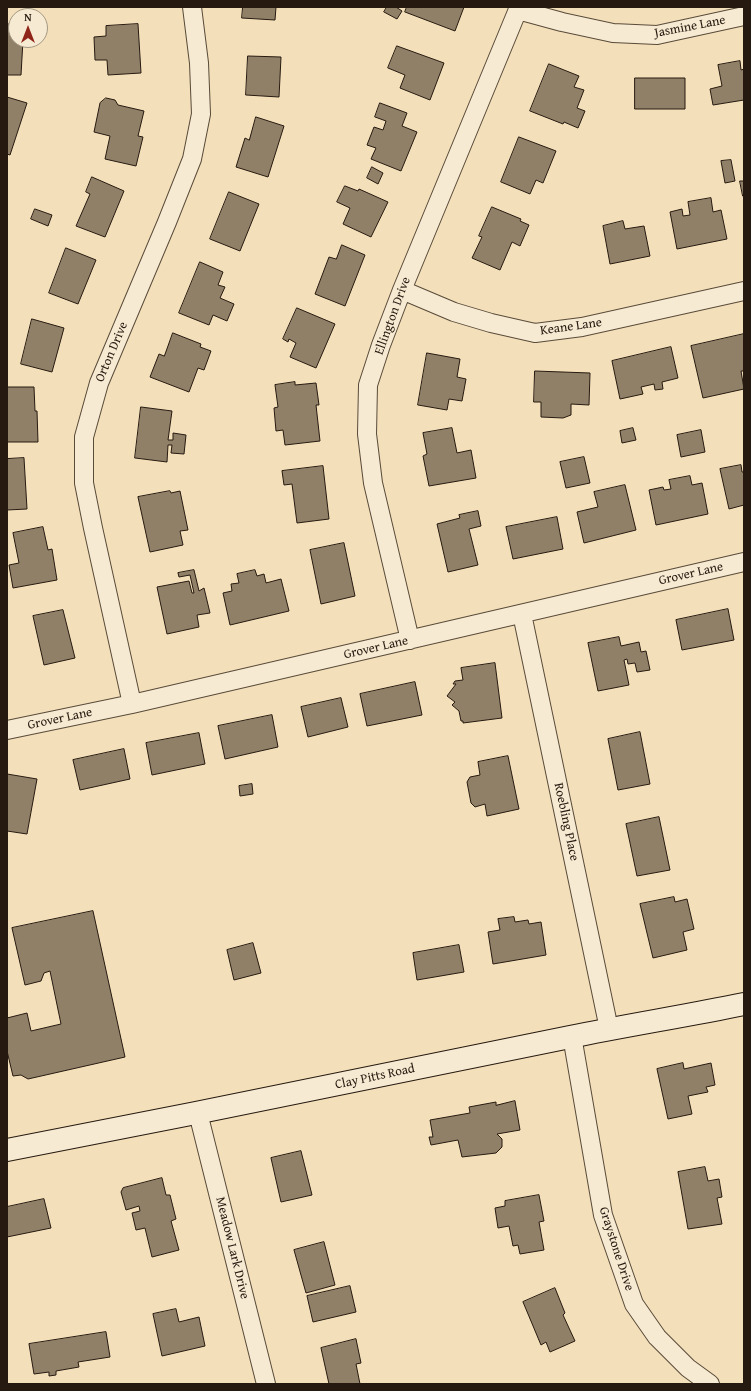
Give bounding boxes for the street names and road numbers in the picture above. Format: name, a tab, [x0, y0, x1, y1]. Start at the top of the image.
street label: Jasmine Lane	[653, 12, 727, 42]
street label: Ellington Drive	[372, 275, 414, 357]
street label: Keane Lane	[539, 315, 603, 339]
street label: Orton Drive	[92, 320, 132, 384]
street label: Grover Lane	[657, 559, 725, 589]
street label: Grover Lane	[342, 633, 410, 663]
street label: Grover Lane	[26, 705, 94, 733]
street label: Roebling Place	[550, 781, 582, 863]
street label: Clay Pitts Road	[334, 1061, 416, 1093]
street label: Meadow Lark Drive	[212, 1195, 252, 1301]
street label: Graystone Drive	[595, 1205, 637, 1293]

